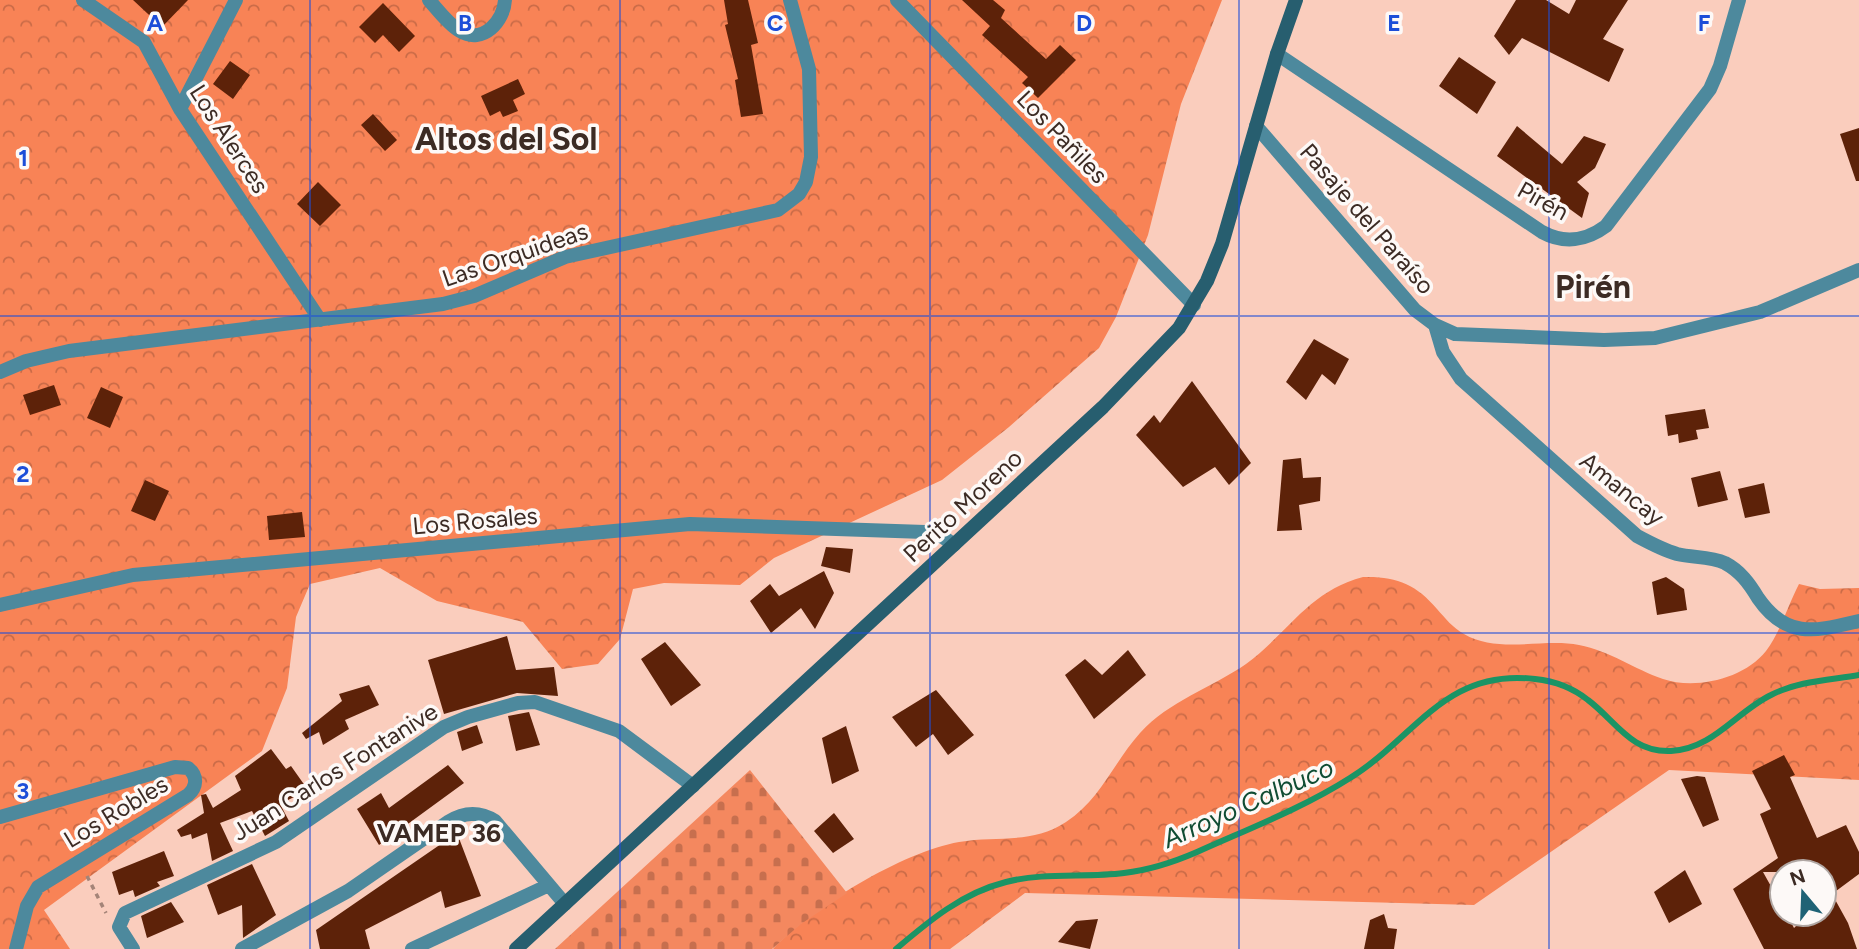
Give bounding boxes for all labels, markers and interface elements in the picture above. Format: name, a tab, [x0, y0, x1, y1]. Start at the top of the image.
text: A	[147, 9, 164, 37]
text: B	[458, 9, 472, 37]
text: C	[767, 9, 784, 37]
text: D	[1076, 9, 1092, 37]
text: E	[1387, 9, 1401, 37]
text: F	[1698, 9, 1711, 37]
street label: Los Alerces	[184, 79, 275, 198]
street label: Los Pañiles	[1011, 84, 1114, 189]
district label: Altos del Sol	[415, 120, 597, 158]
street label: Pasaje del Paraíso	[1294, 137, 1441, 300]
text: 1	[18, 144, 28, 172]
street label: Pirén	[1513, 175, 1574, 226]
street label: Las Orquideas	[438, 216, 591, 293]
district label: Pirén	[1555, 268, 1631, 306]
street label: Perito Moreno	[897, 443, 1028, 568]
street label: Amancay	[1574, 446, 1671, 532]
text: 2	[16, 460, 30, 488]
street label: Los Rosales	[411, 501, 539, 540]
street label: Juan Carlos Fontanive	[227, 696, 443, 847]
water label: Arroyo Calbuco	[1157, 751, 1338, 855]
street label: Los Robles	[59, 769, 173, 854]
text: 3	[17, 777, 29, 805]
district label: VAMEP 36	[377, 817, 501, 849]
north arrow	[1768, 858, 1838, 928]
text: N	[1787, 864, 1808, 891]

